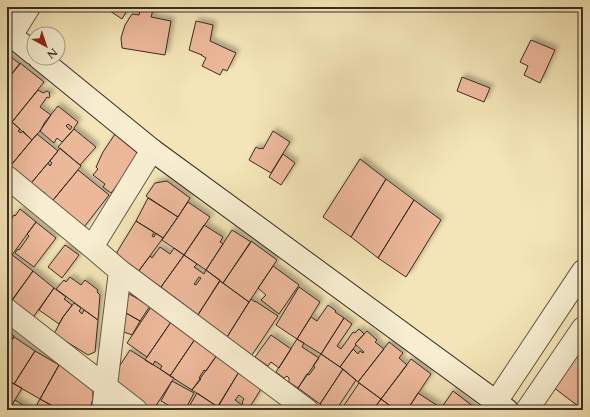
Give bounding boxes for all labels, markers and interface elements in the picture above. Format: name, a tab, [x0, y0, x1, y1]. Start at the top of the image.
north arrow	[26, 26, 66, 66]
text: N	[43, 44, 61, 62]

